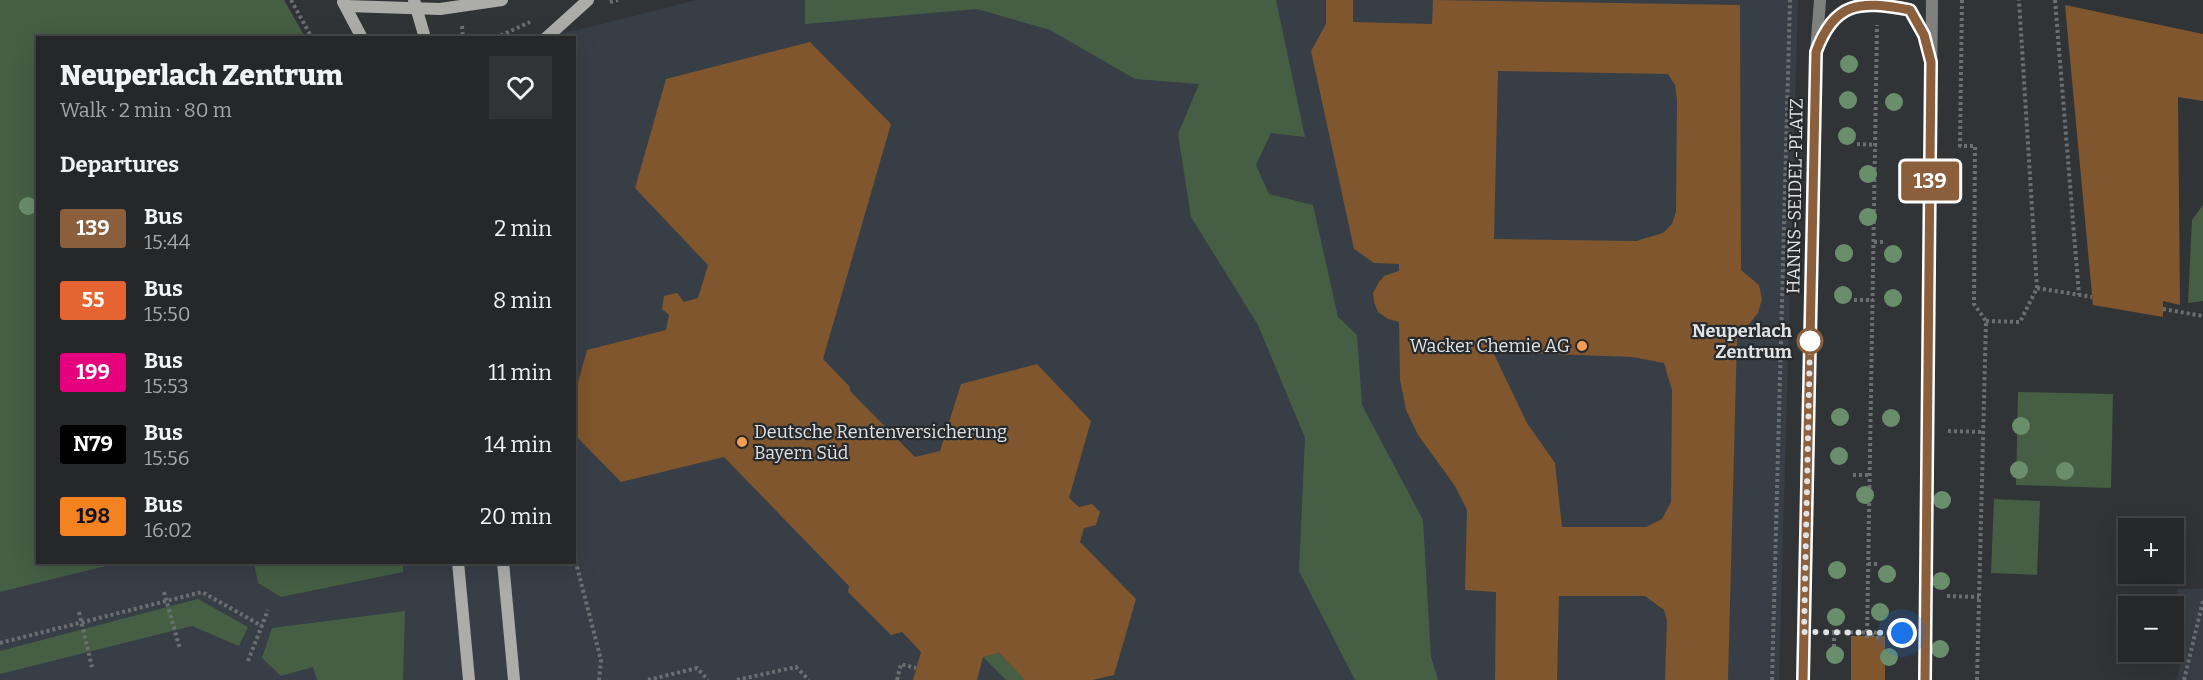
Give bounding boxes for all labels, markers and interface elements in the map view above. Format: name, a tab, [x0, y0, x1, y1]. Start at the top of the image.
button: heart	[489, 56, 552, 119]
text: Neuperlach Zentrum	[60, 59, 343, 92]
text: Walk · 2 min · 80 m	[60, 98, 232, 122]
street label: HANNS-SEIDEL-PLATZ	[1782, 98, 1808, 294]
text: Departures	[60, 151, 179, 178]
line badge: 139	[1896, 162, 1964, 201]
text: 139	[1913, 168, 1947, 194]
text: Bus	[144, 203, 183, 230]
text: 139	[76, 215, 110, 241]
text: 2 min	[494, 215, 552, 242]
text: 15:44	[144, 230, 190, 254]
text: Bus	[144, 275, 183, 302]
text: 55	[82, 287, 104, 313]
text: 8 min	[493, 287, 552, 314]
text: 15:50	[144, 302, 191, 326]
place label: Neuperlach Zentrum	[1692, 320, 1793, 363]
marker: Neuperlach Zentrum	[1797, 328, 1823, 354]
place label: Wacker Chemie AG	[1410, 335, 1570, 357]
marker: Wacker Chemie AG	[1575, 339, 1589, 353]
text: Bus	[144, 347, 183, 374]
text: 199	[76, 359, 110, 385]
text: 11 min	[488, 359, 552, 386]
text: 15:53	[144, 374, 189, 398]
text: Bus	[144, 419, 183, 446]
place label: Deutsche Rentenversicherung Bayern Süd	[754, 421, 1007, 464]
text: N79	[73, 431, 113, 457]
text: 14 min	[484, 431, 552, 458]
marker: Deutsche Rentenversicherung Bayern Süd	[735, 435, 749, 449]
text: 15:56	[144, 446, 189, 470]
text: Bus	[144, 491, 183, 518]
text: 198	[76, 503, 110, 529]
text: 20 min	[480, 503, 552, 530]
text: 16:02	[144, 518, 192, 542]
map controls	[2118, 518, 2184, 662]
button: +	[2118, 518, 2184, 584]
button: −	[2118, 596, 2184, 662]
your location	[1887, 618, 1917, 648]

